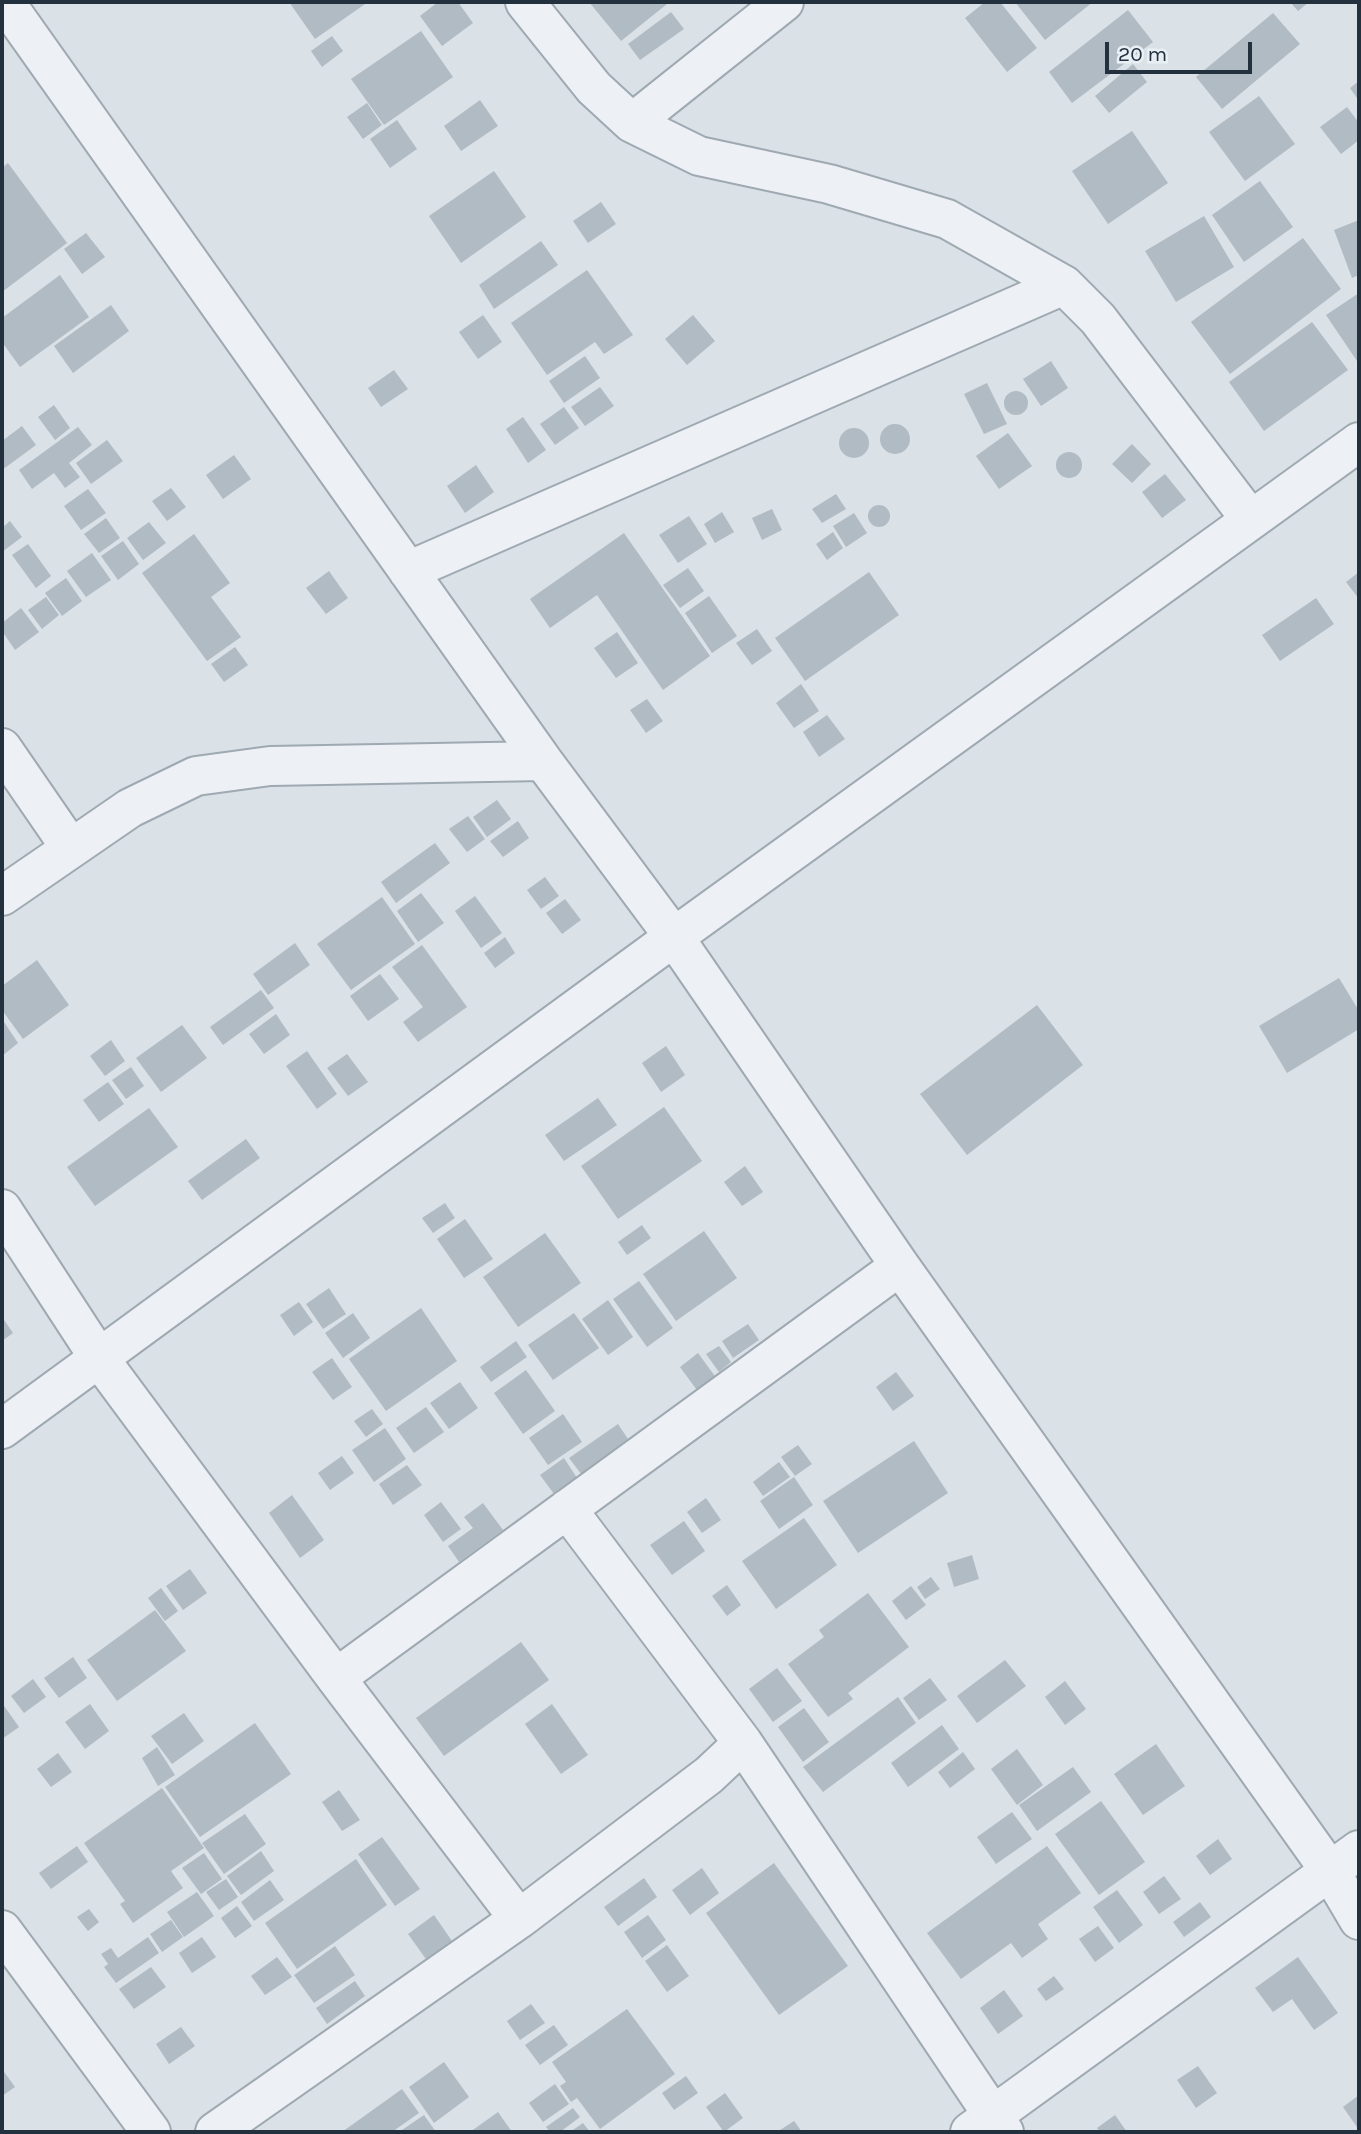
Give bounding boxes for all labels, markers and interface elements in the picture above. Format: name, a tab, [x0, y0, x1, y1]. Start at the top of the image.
scale bar	[1109, 28, 1256, 72]
text: 20 m	[1118, 42, 1167, 66]

